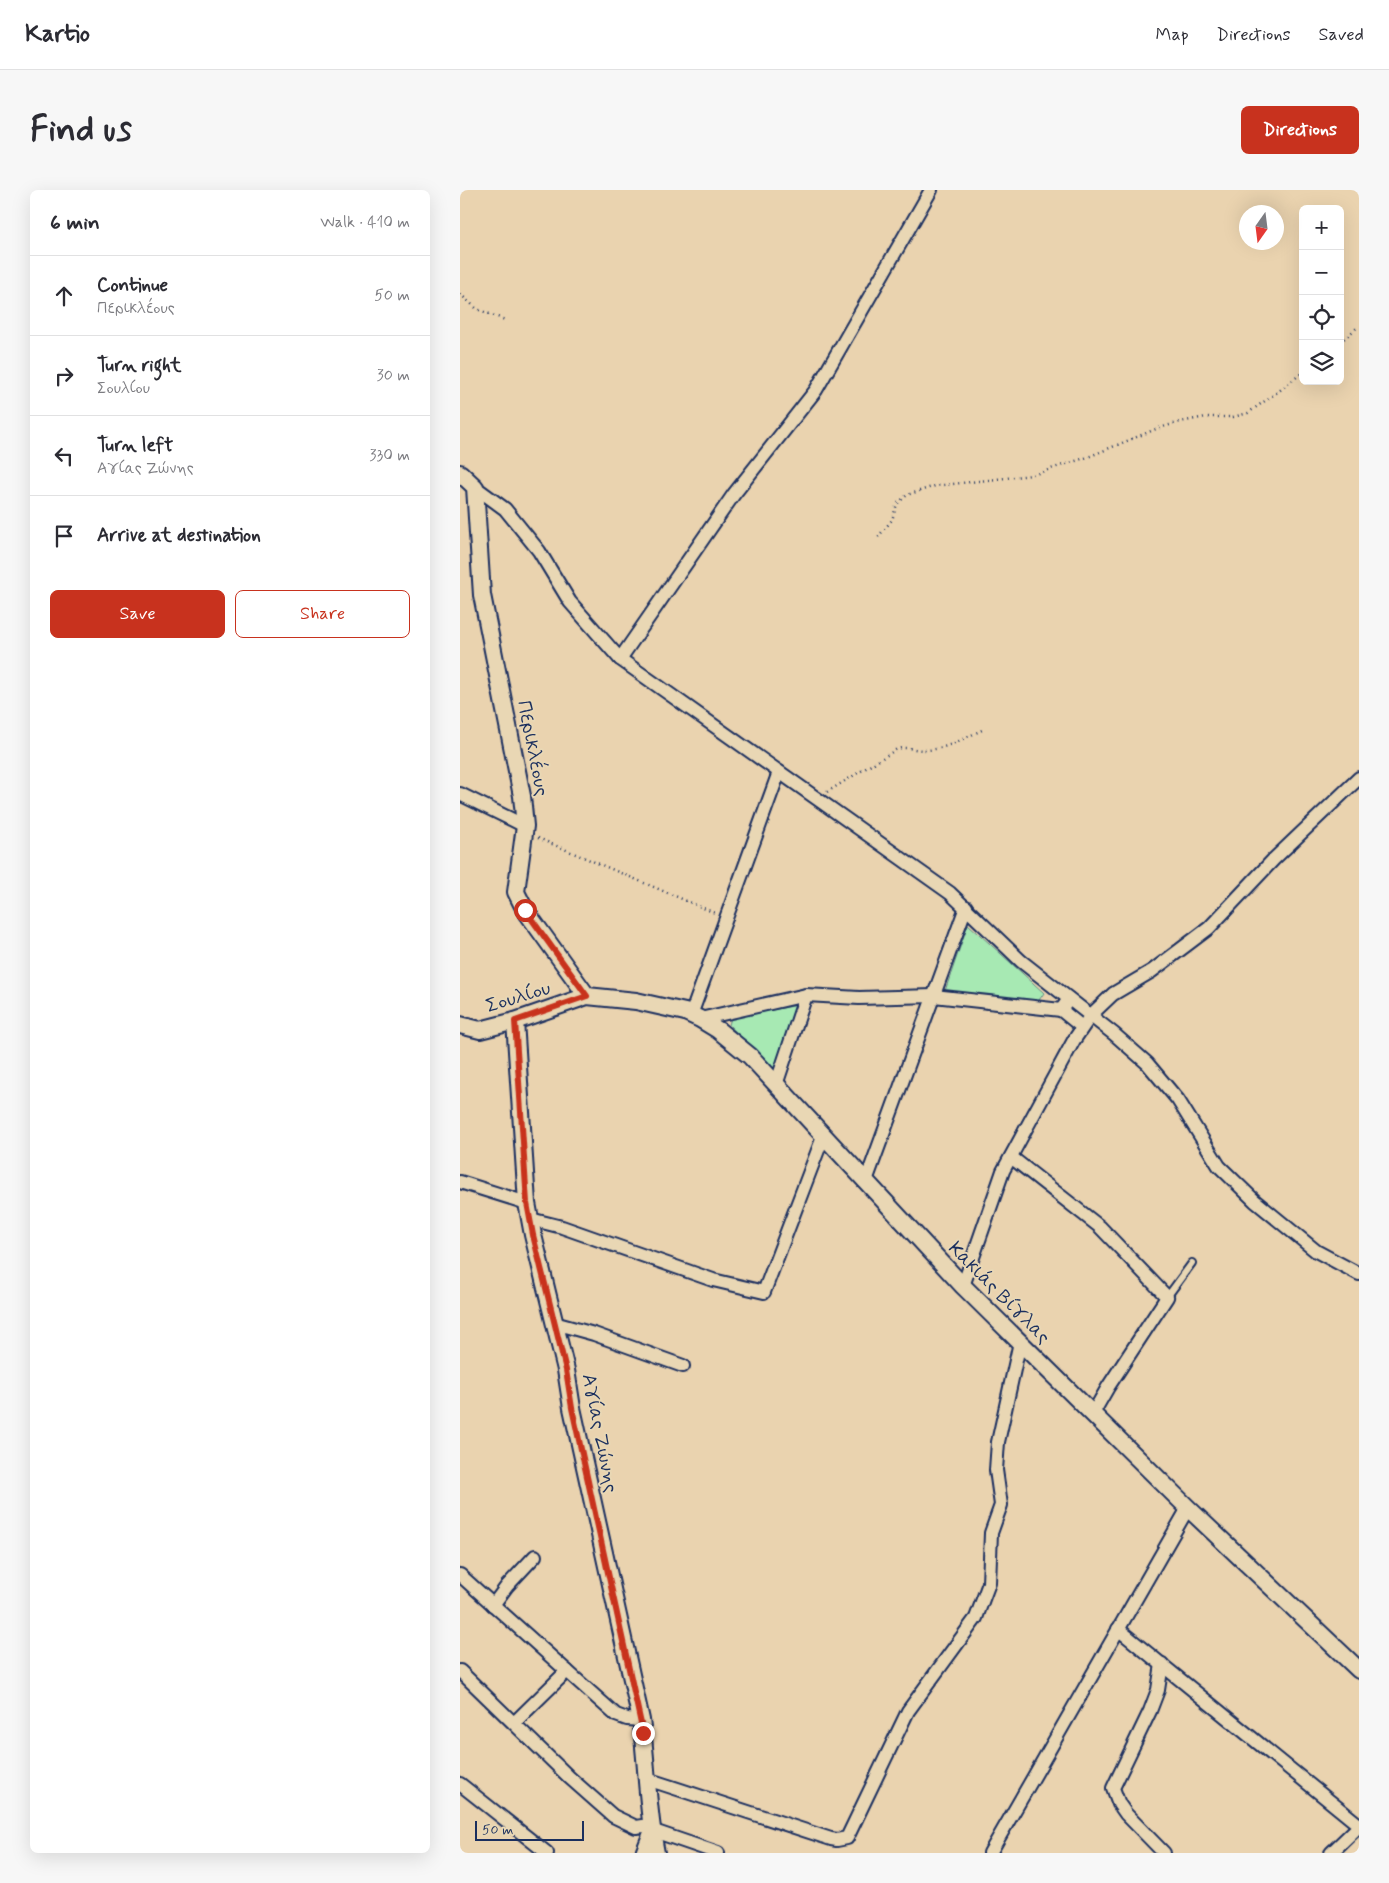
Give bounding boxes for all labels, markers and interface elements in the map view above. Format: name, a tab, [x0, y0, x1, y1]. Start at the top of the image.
text: Kartio	[25, 19, 90, 50]
text: Map	[1156, 23, 1189, 47]
text: Directions	[1217, 23, 1291, 47]
text: Saved	[1319, 23, 1364, 47]
button: Directions	[1241, 106, 1359, 154]
text: Find us	[30, 107, 132, 153]
north arrow	[1239, 205, 1284, 250]
map controls	[1299, 205, 1344, 385]
button: +	[1299, 205, 1344, 250]
text: 6 min	[50, 209, 100, 237]
text: Walk · 410 m	[320, 212, 410, 233]
button: −	[1299, 250, 1344, 295]
text: Continue	[97, 273, 168, 298]
icon: ahead	[50, 282, 78, 310]
text: 50 m	[374, 285, 410, 306]
button: locate	[1299, 295, 1344, 340]
text: Περικλέους	[97, 298, 175, 319]
button: layers	[1299, 340, 1344, 385]
text: Turn right	[97, 353, 181, 378]
icon: right	[50, 362, 78, 390]
text: 30 m	[377, 365, 410, 386]
text: Σουλίου	[97, 378, 150, 399]
text: Turn left	[97, 433, 173, 458]
icon: left	[50, 442, 78, 470]
text: 330 m	[369, 445, 410, 466]
text: Αγίας Ζώνης	[97, 458, 194, 479]
icon: arrive	[50, 522, 78, 550]
text: Arrive at destination	[97, 523, 261, 548]
button: Save	[50, 590, 225, 638]
button: Share	[235, 590, 410, 638]
street label: Περικλέους	[510, 698, 555, 799]
route start	[514, 899, 537, 922]
street label: Σουλίου	[483, 975, 554, 1020]
street label: Κακιάς Βίγλας	[942, 1236, 1056, 1350]
street label: Αγίας Ζώνης	[575, 1371, 624, 1495]
route end	[632, 1722, 655, 1745]
scale bar	[475, 1818, 584, 1841]
text: 50 m	[482, 1821, 513, 1839]

